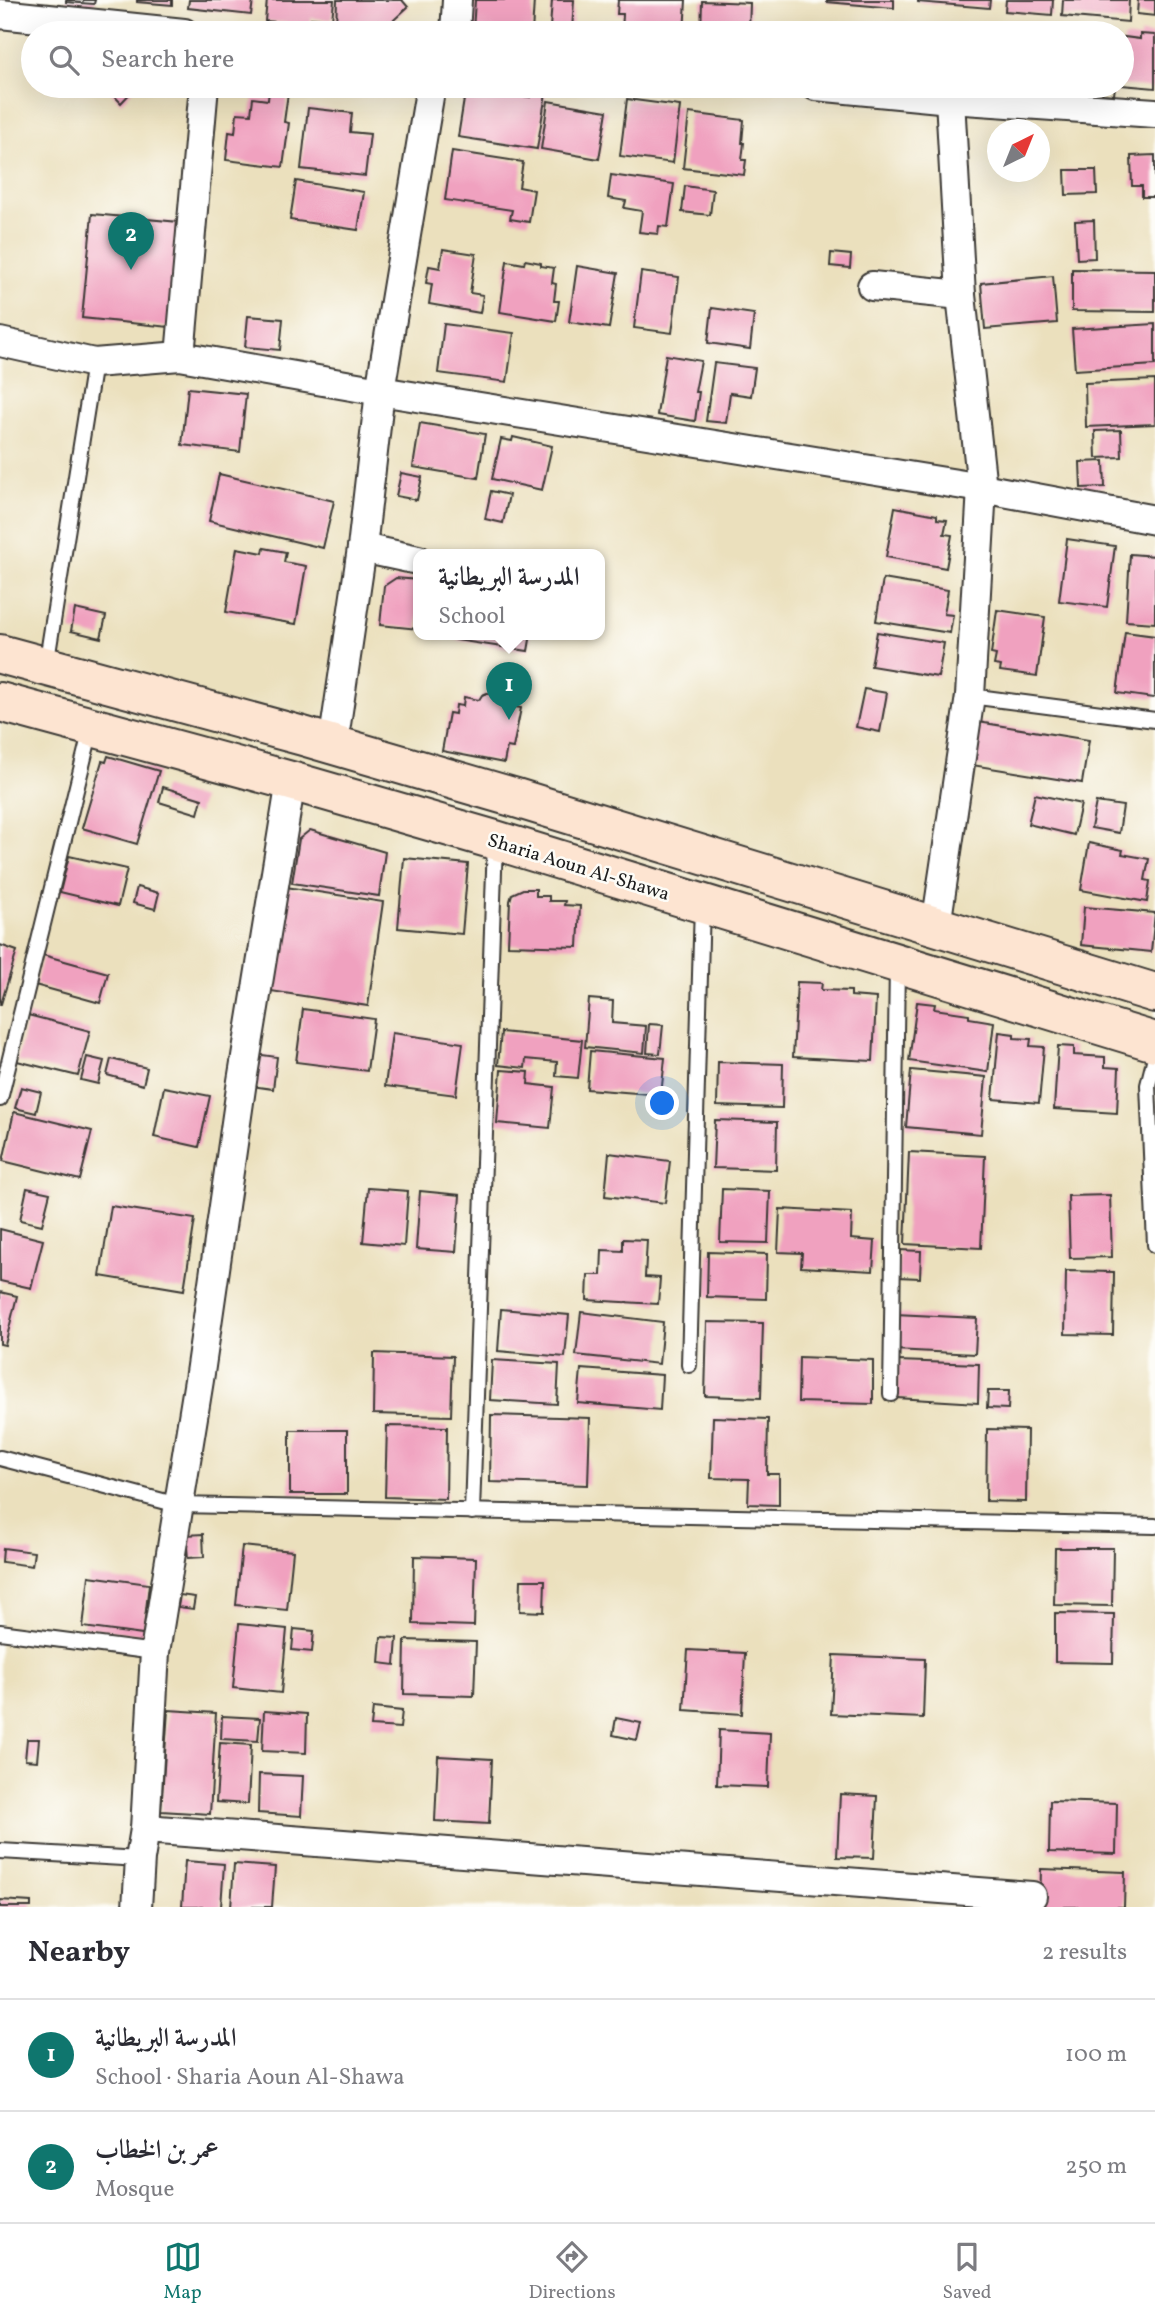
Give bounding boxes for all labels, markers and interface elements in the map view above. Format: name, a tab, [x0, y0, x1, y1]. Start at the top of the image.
search box	[21, 21, 1134, 98]
icon: search	[45, 41, 83, 79]
text: Search here	[101, 42, 234, 78]
north arrow	[987, 119, 1050, 182]
pin: 2	[108, 212, 154, 270]
popup	[413, 549, 605, 640]
text: المدرسة البريطانية	[438, 560, 580, 596]
text: School	[438, 601, 505, 633]
pin: 1	[486, 662, 532, 720]
street label: Sharia Aoun Al-Shawa	[484, 828, 673, 908]
your location	[645, 1086, 679, 1120]
text: Nearby	[28, 1932, 130, 1974]
text: 2 results	[1042, 1937, 1127, 1969]
text: المدرسة البريطانية	[95, 2021, 237, 2057]
text: 1	[46, 2039, 56, 2071]
text: 100 m	[1065, 2039, 1127, 2071]
text: School · Sharia Aoun Al-Shawa	[95, 2062, 405, 2094]
text: عمر بن الخطاب	[95, 2133, 219, 2169]
text: 2	[45, 2151, 57, 2183]
text: 250 m	[1065, 2151, 1127, 2183]
text: Mosque	[95, 2174, 174, 2206]
tab: Map	[163, 2238, 202, 2306]
tab: Directions	[529, 2238, 616, 2306]
tab: Saved	[943, 2238, 991, 2306]

